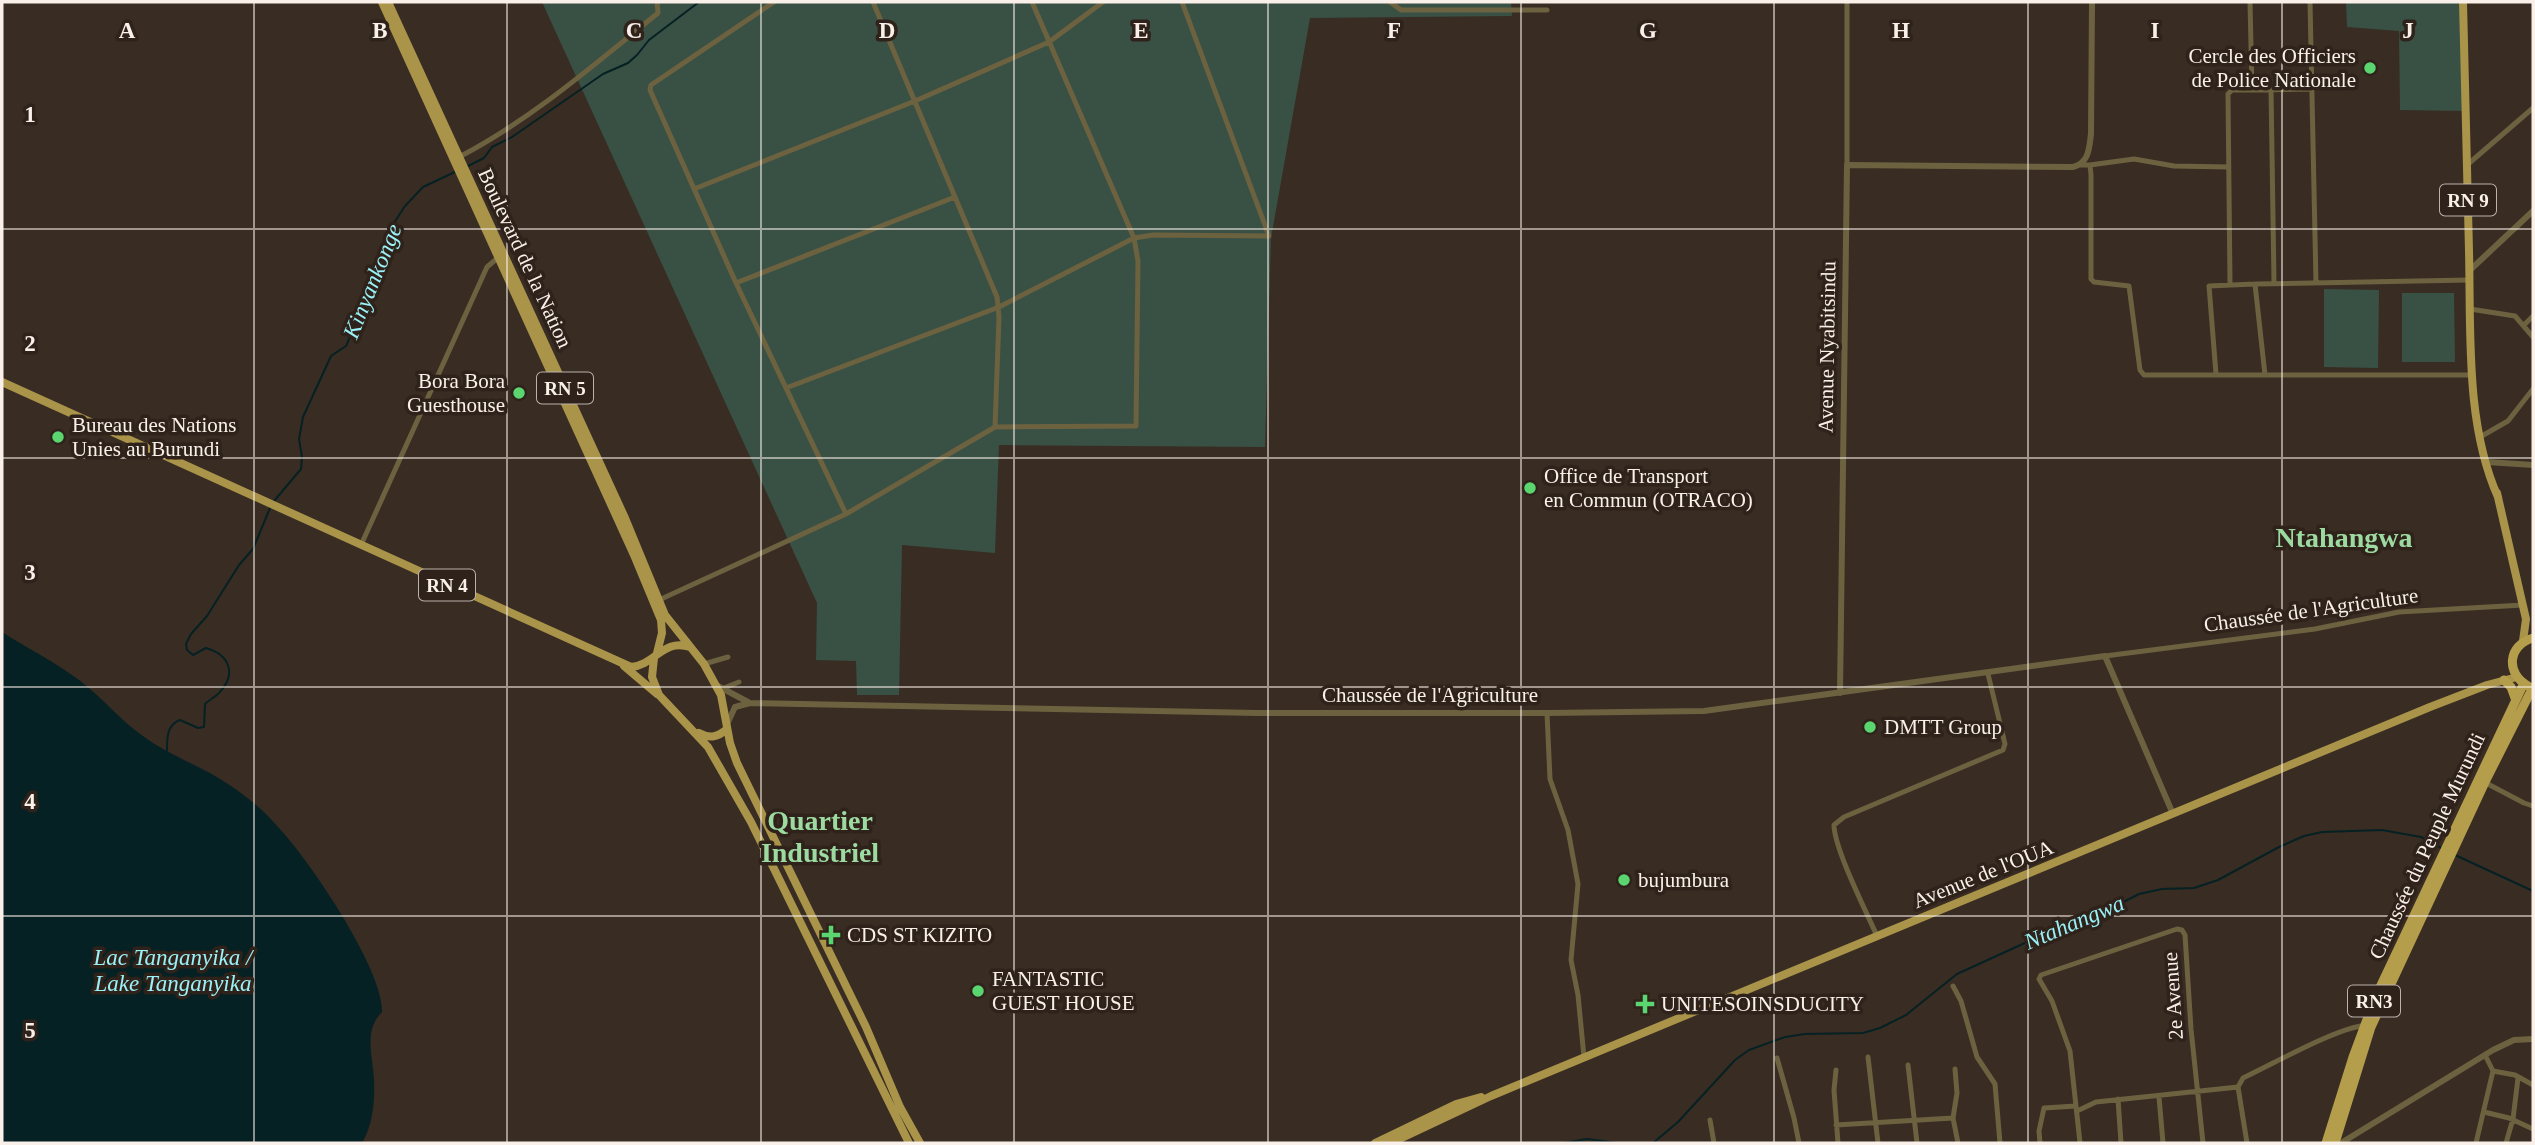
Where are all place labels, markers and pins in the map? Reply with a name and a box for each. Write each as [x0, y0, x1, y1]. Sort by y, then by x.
place label: Cercle des Officiers de Police Nationale [2188, 44, 2356, 92]
marker: Cercle des Officiers de Police Nationale [2362, 60, 2378, 76]
place label: Bora Bora Guesthouse [407, 369, 506, 417]
marker: Bora Bora Guesthouse [511, 385, 527, 401]
place label: Bureau des Nations Unies au Burundi [72, 413, 236, 461]
marker: Bureau des Nations Unies au Burundi [50, 429, 66, 445]
place label: Office de Transport en Commun (OTRACO) [1544, 464, 1753, 512]
marker: Office de Transport en Commun (OTRACO) [1522, 480, 1538, 496]
place label: DMTT Group [1884, 715, 2002, 739]
marker: DMTT Group [1862, 719, 1878, 735]
place label: bujumbura [1638, 868, 1730, 892]
marker: bujumbura [1616, 872, 1632, 888]
place label: CDS ST KIZITO [847, 923, 992, 947]
marker: CDS ST KIZITO [821, 925, 841, 945]
place label: FANTASTIC GUEST HOUSE [992, 967, 1135, 1015]
marker: FANTASTIC GUEST HOUSE [970, 983, 986, 999]
place label: UNITESOINSDUCITY [1661, 992, 1864, 1016]
marker: UNITESOINSDUCITY [1635, 994, 1655, 1014]

